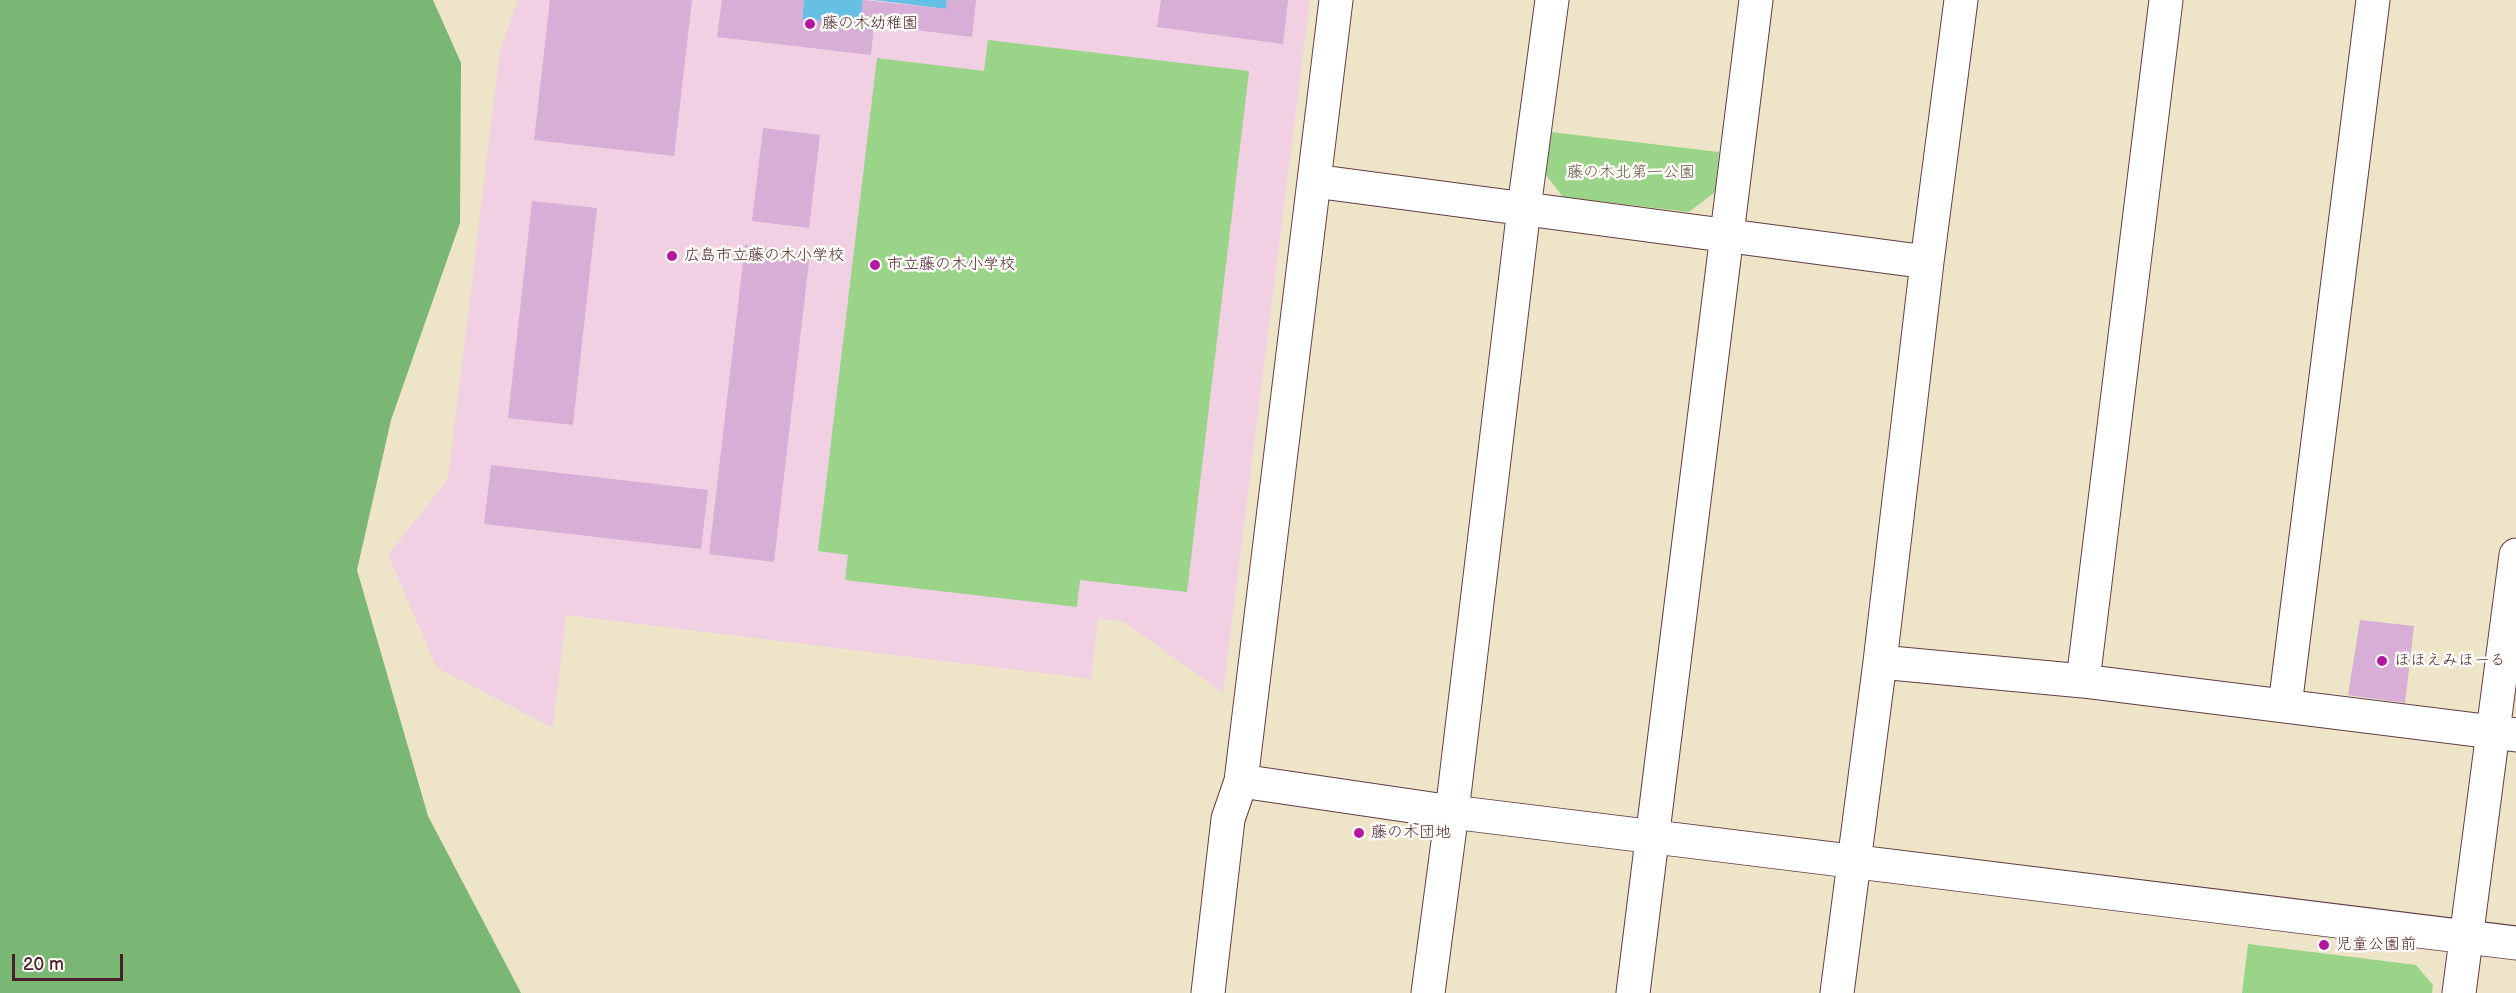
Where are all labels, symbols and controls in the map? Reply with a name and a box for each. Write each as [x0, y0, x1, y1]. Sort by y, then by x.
place label: 藤の木幼稚園 [822, 14, 918, 34]
marker: 藤の木幼稚園 [803, 17, 817, 31]
park label: 藤の木北第一公園 [1567, 163, 1695, 183]
place label: 広島市立藤の木小学校 [684, 246, 844, 266]
marker: 広島市立藤の木小学校 [665, 249, 679, 263]
place label: 市立藤の木小学校 [887, 255, 1015, 275]
marker: 市立藤の木小学校 [868, 258, 882, 272]
place label: ほほえみほーる [2394, 651, 2506, 671]
marker: ほほえみほーる [2375, 654, 2389, 668]
place label: 藤の木団地 [1371, 823, 1451, 843]
marker: 藤の木団地 [1352, 826, 1366, 840]
place label: 児童公園前 [2336, 935, 2416, 955]
marker: 児童公園前 [2317, 938, 2331, 952]
scale bar [15, 942, 126, 980]
text: 20 m [23, 954, 64, 975]

